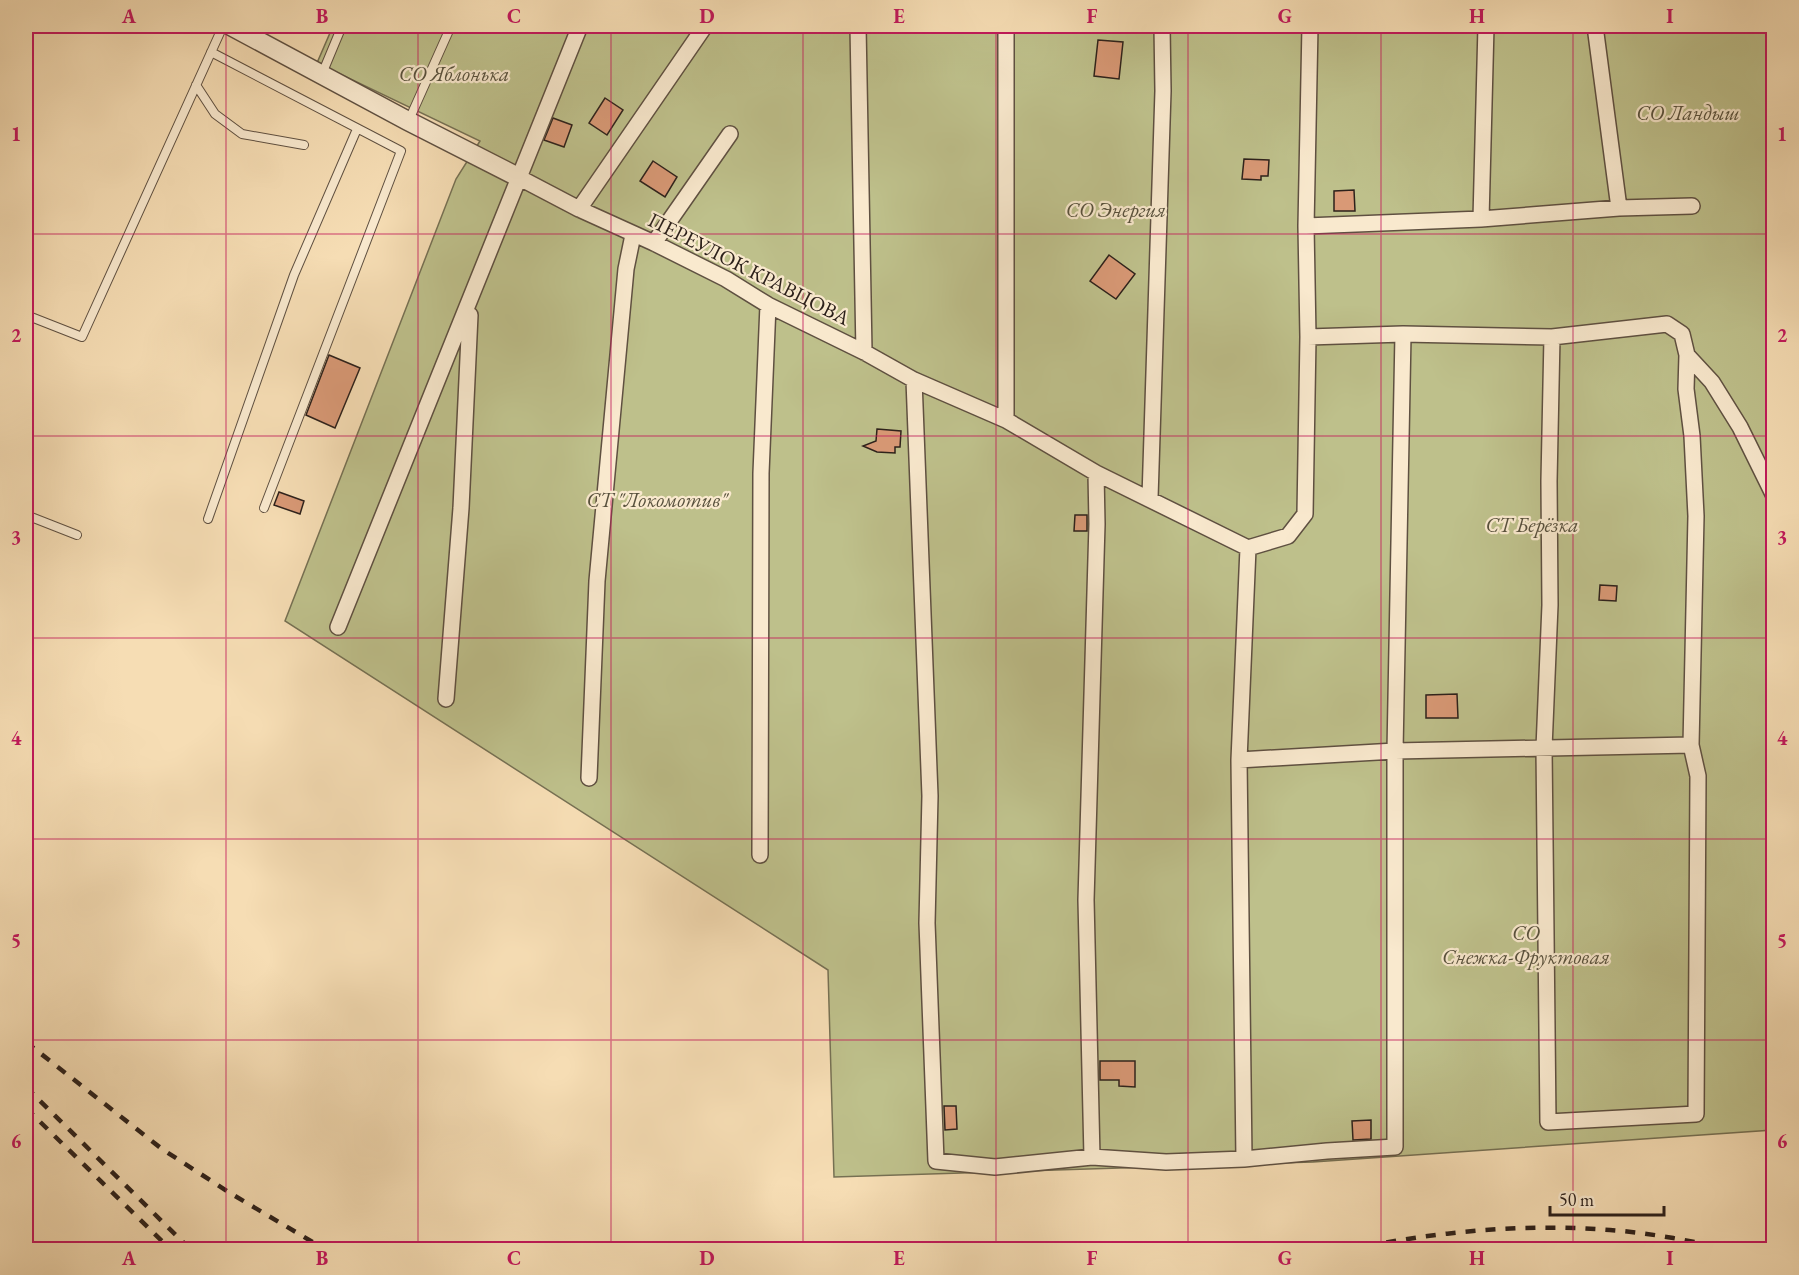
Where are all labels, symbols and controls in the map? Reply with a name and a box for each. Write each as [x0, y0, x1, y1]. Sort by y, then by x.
text: A [121, 3, 137, 29]
text: B [316, 3, 328, 29]
text: C [507, 3, 521, 29]
text: D [699, 3, 715, 29]
text: E [893, 3, 905, 29]
text: F [1087, 3, 1098, 29]
text: G [1278, 3, 1292, 29]
text: H [1469, 3, 1485, 29]
text: I [1666, 3, 1674, 29]
park label: СО Яблонька [399, 60, 509, 87]
park label: СО Ландыш [1636, 99, 1740, 126]
text: 1 [11, 121, 21, 147]
text: 1 [1777, 121, 1787, 147]
park label: СО Энергия [1066, 196, 1166, 223]
street label: ПЕРЕУЛОК КРАВЦОВА [644, 206, 855, 331]
text: 2 [11, 322, 22, 348]
text: 2 [1777, 322, 1788, 348]
park label: СТ "Локомотив" [587, 486, 729, 513]
park label: СТ Берёзка [1485, 511, 1579, 538]
text: 3 [11, 524, 21, 550]
text: 3 [1777, 524, 1787, 550]
text: 4 [11, 725, 22, 751]
text: 4 [1777, 725, 1788, 751]
park label: СО Снежка-Фруктовая [1442, 919, 1610, 970]
text: 5 [11, 927, 21, 953]
text: 5 [1777, 927, 1787, 953]
text: 6 [11, 1128, 22, 1154]
text: 6 [1777, 1128, 1788, 1154]
scale bar [1550, 1179, 1664, 1217]
text: 50 m [1559, 1188, 1594, 1211]
text: A [121, 1245, 137, 1271]
text: B [316, 1245, 328, 1271]
text: C [507, 1245, 521, 1271]
text: D [699, 1245, 715, 1271]
text: E [893, 1245, 905, 1271]
text: F [1087, 1245, 1098, 1271]
text: G [1278, 1245, 1292, 1271]
text: H [1469, 1245, 1485, 1271]
text: I [1666, 1245, 1674, 1271]

